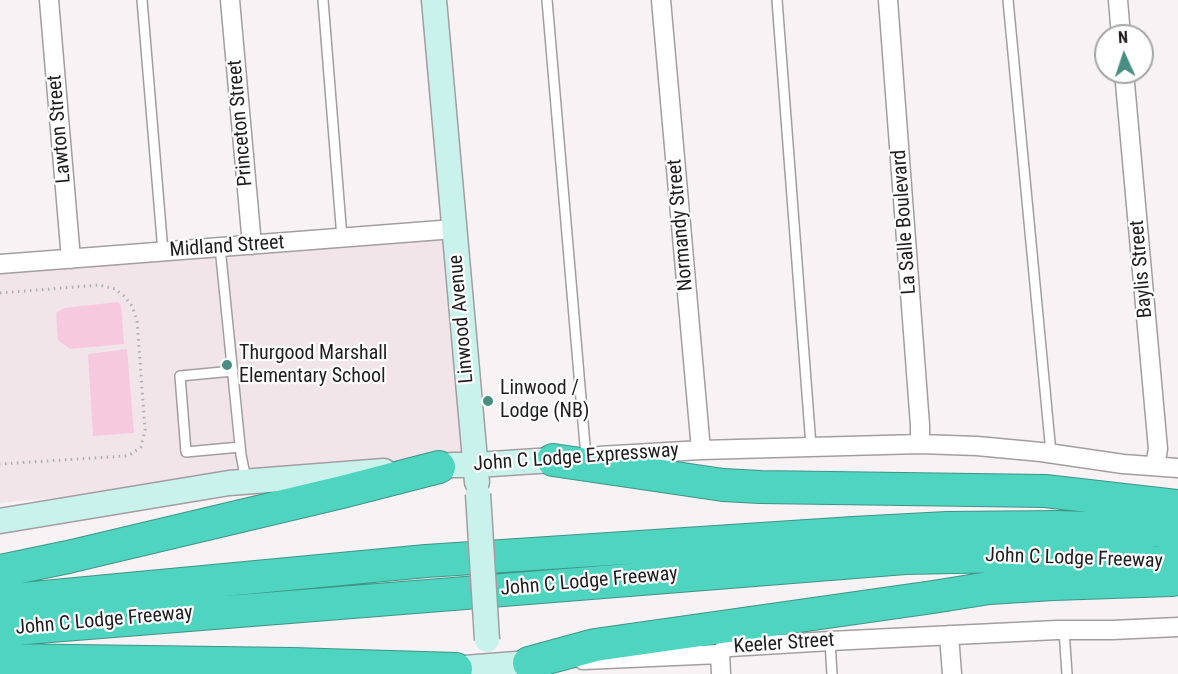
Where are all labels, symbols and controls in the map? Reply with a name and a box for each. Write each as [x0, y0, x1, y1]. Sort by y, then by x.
north arrow [1094, 24, 1154, 84]
text: N [1118, 28, 1129, 47]
street label: Princeton Street [224, 59, 258, 187]
street label: Lawton Street [43, 74, 77, 184]
street label: La Salle Boulevard [888, 149, 922, 295]
street label: Normandy Street [663, 158, 699, 292]
street label: Baylis Street [1126, 219, 1158, 319]
street label: Midland Street [169, 231, 285, 263]
street label: Linwood Avenue [444, 254, 480, 384]
place label: Thurgood Marshall Elementary School [239, 342, 387, 389]
marker: Thurgood Marshall Elementary School [220, 358, 234, 372]
place label: Linwood / Lodge (NB) [500, 377, 589, 424]
marker: Linwood / Lodge (NB) [481, 394, 495, 408]
street label: John C Lodge Expressway [473, 439, 679, 477]
street label: John C Lodge Freeway [985, 544, 1163, 574]
street label: John C Lodge Freeway [499, 562, 679, 602]
street label: John C Lodge Freeway [14, 601, 194, 641]
street label: Keeler Street [733, 629, 835, 659]

